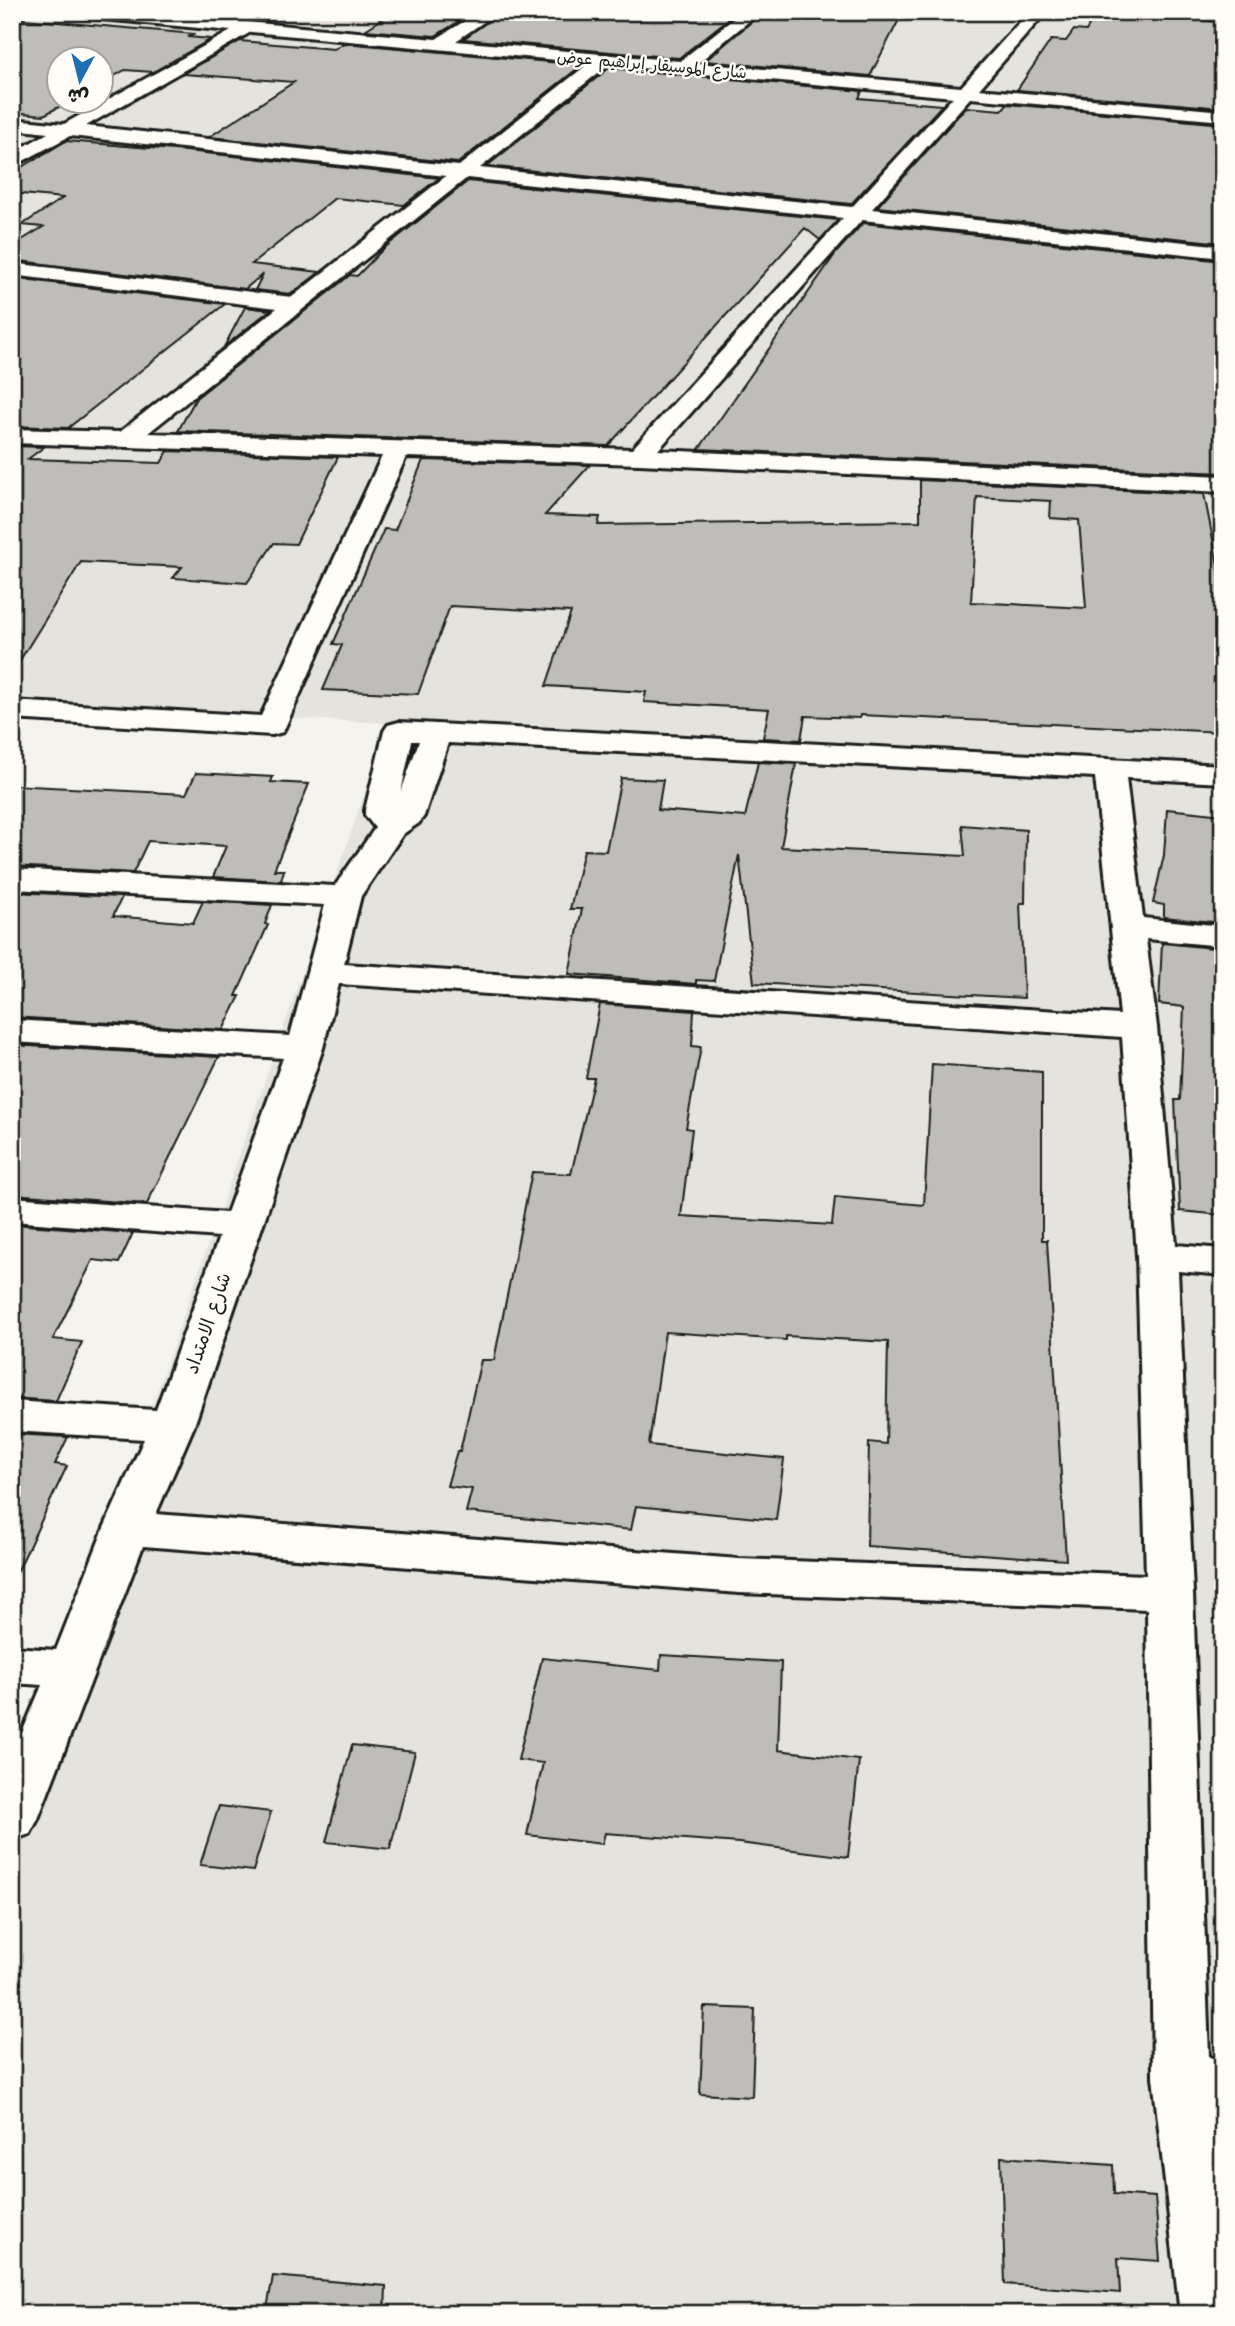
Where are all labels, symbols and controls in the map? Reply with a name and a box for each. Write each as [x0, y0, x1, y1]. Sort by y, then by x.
street label: شارع الموسيقار إبراهيم عوض [556, 45, 748, 86]
north arrow [46, 46, 116, 116]
text: ش [66, 79, 90, 111]
street label: شارع الامتداد [178, 1269, 240, 1378]

